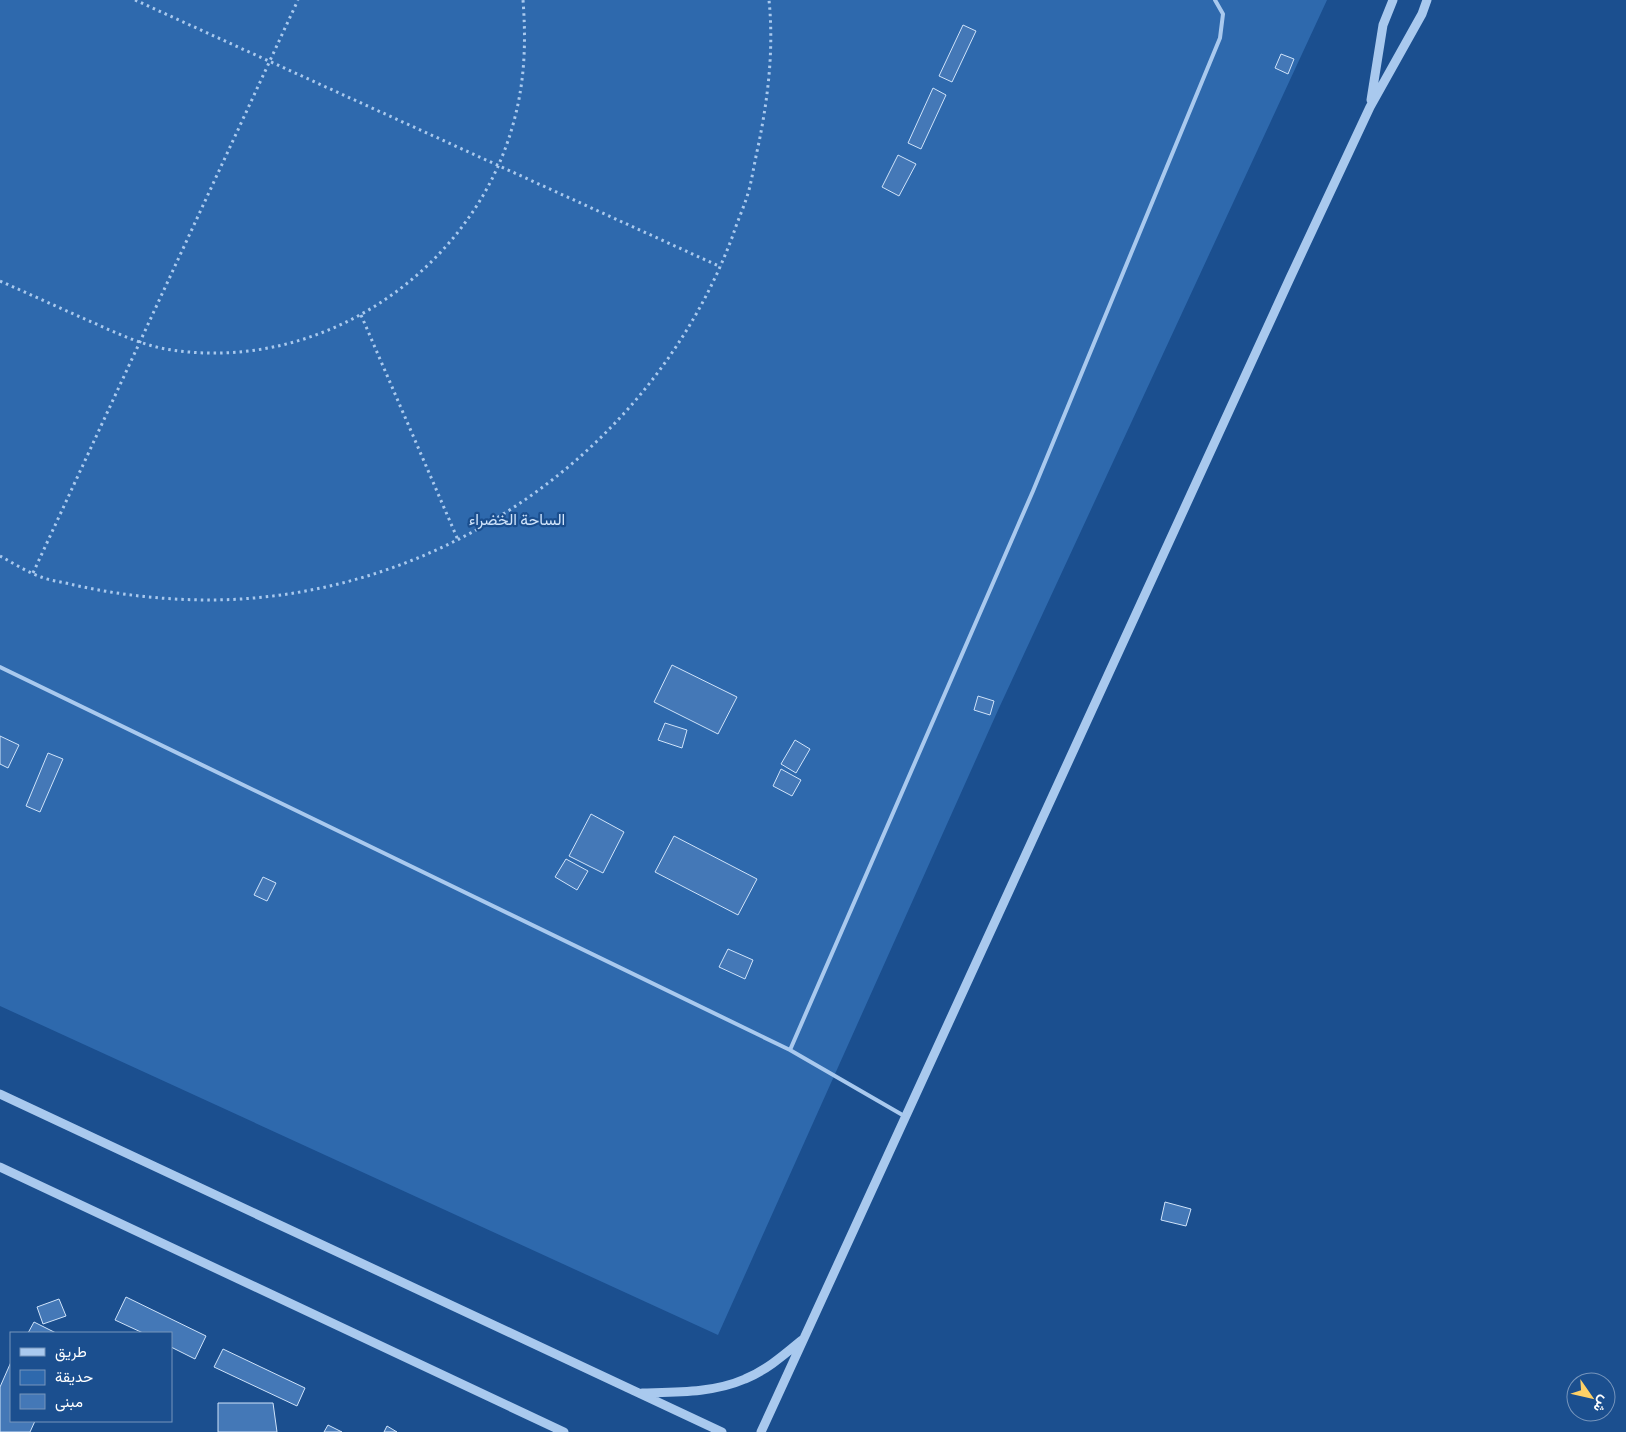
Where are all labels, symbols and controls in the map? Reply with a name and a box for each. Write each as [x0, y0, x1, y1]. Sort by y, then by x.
park label: الساحة الخضراء [469, 509, 565, 530]
legend [10, 1332, 172, 1422]
text: طريق [55, 1342, 87, 1362]
text: حديقة [55, 1367, 93, 1386]
north arrow [1566, 1372, 1616, 1422]
text: مبنى [55, 1392, 83, 1412]
text: ش [1590, 1392, 1614, 1416]

